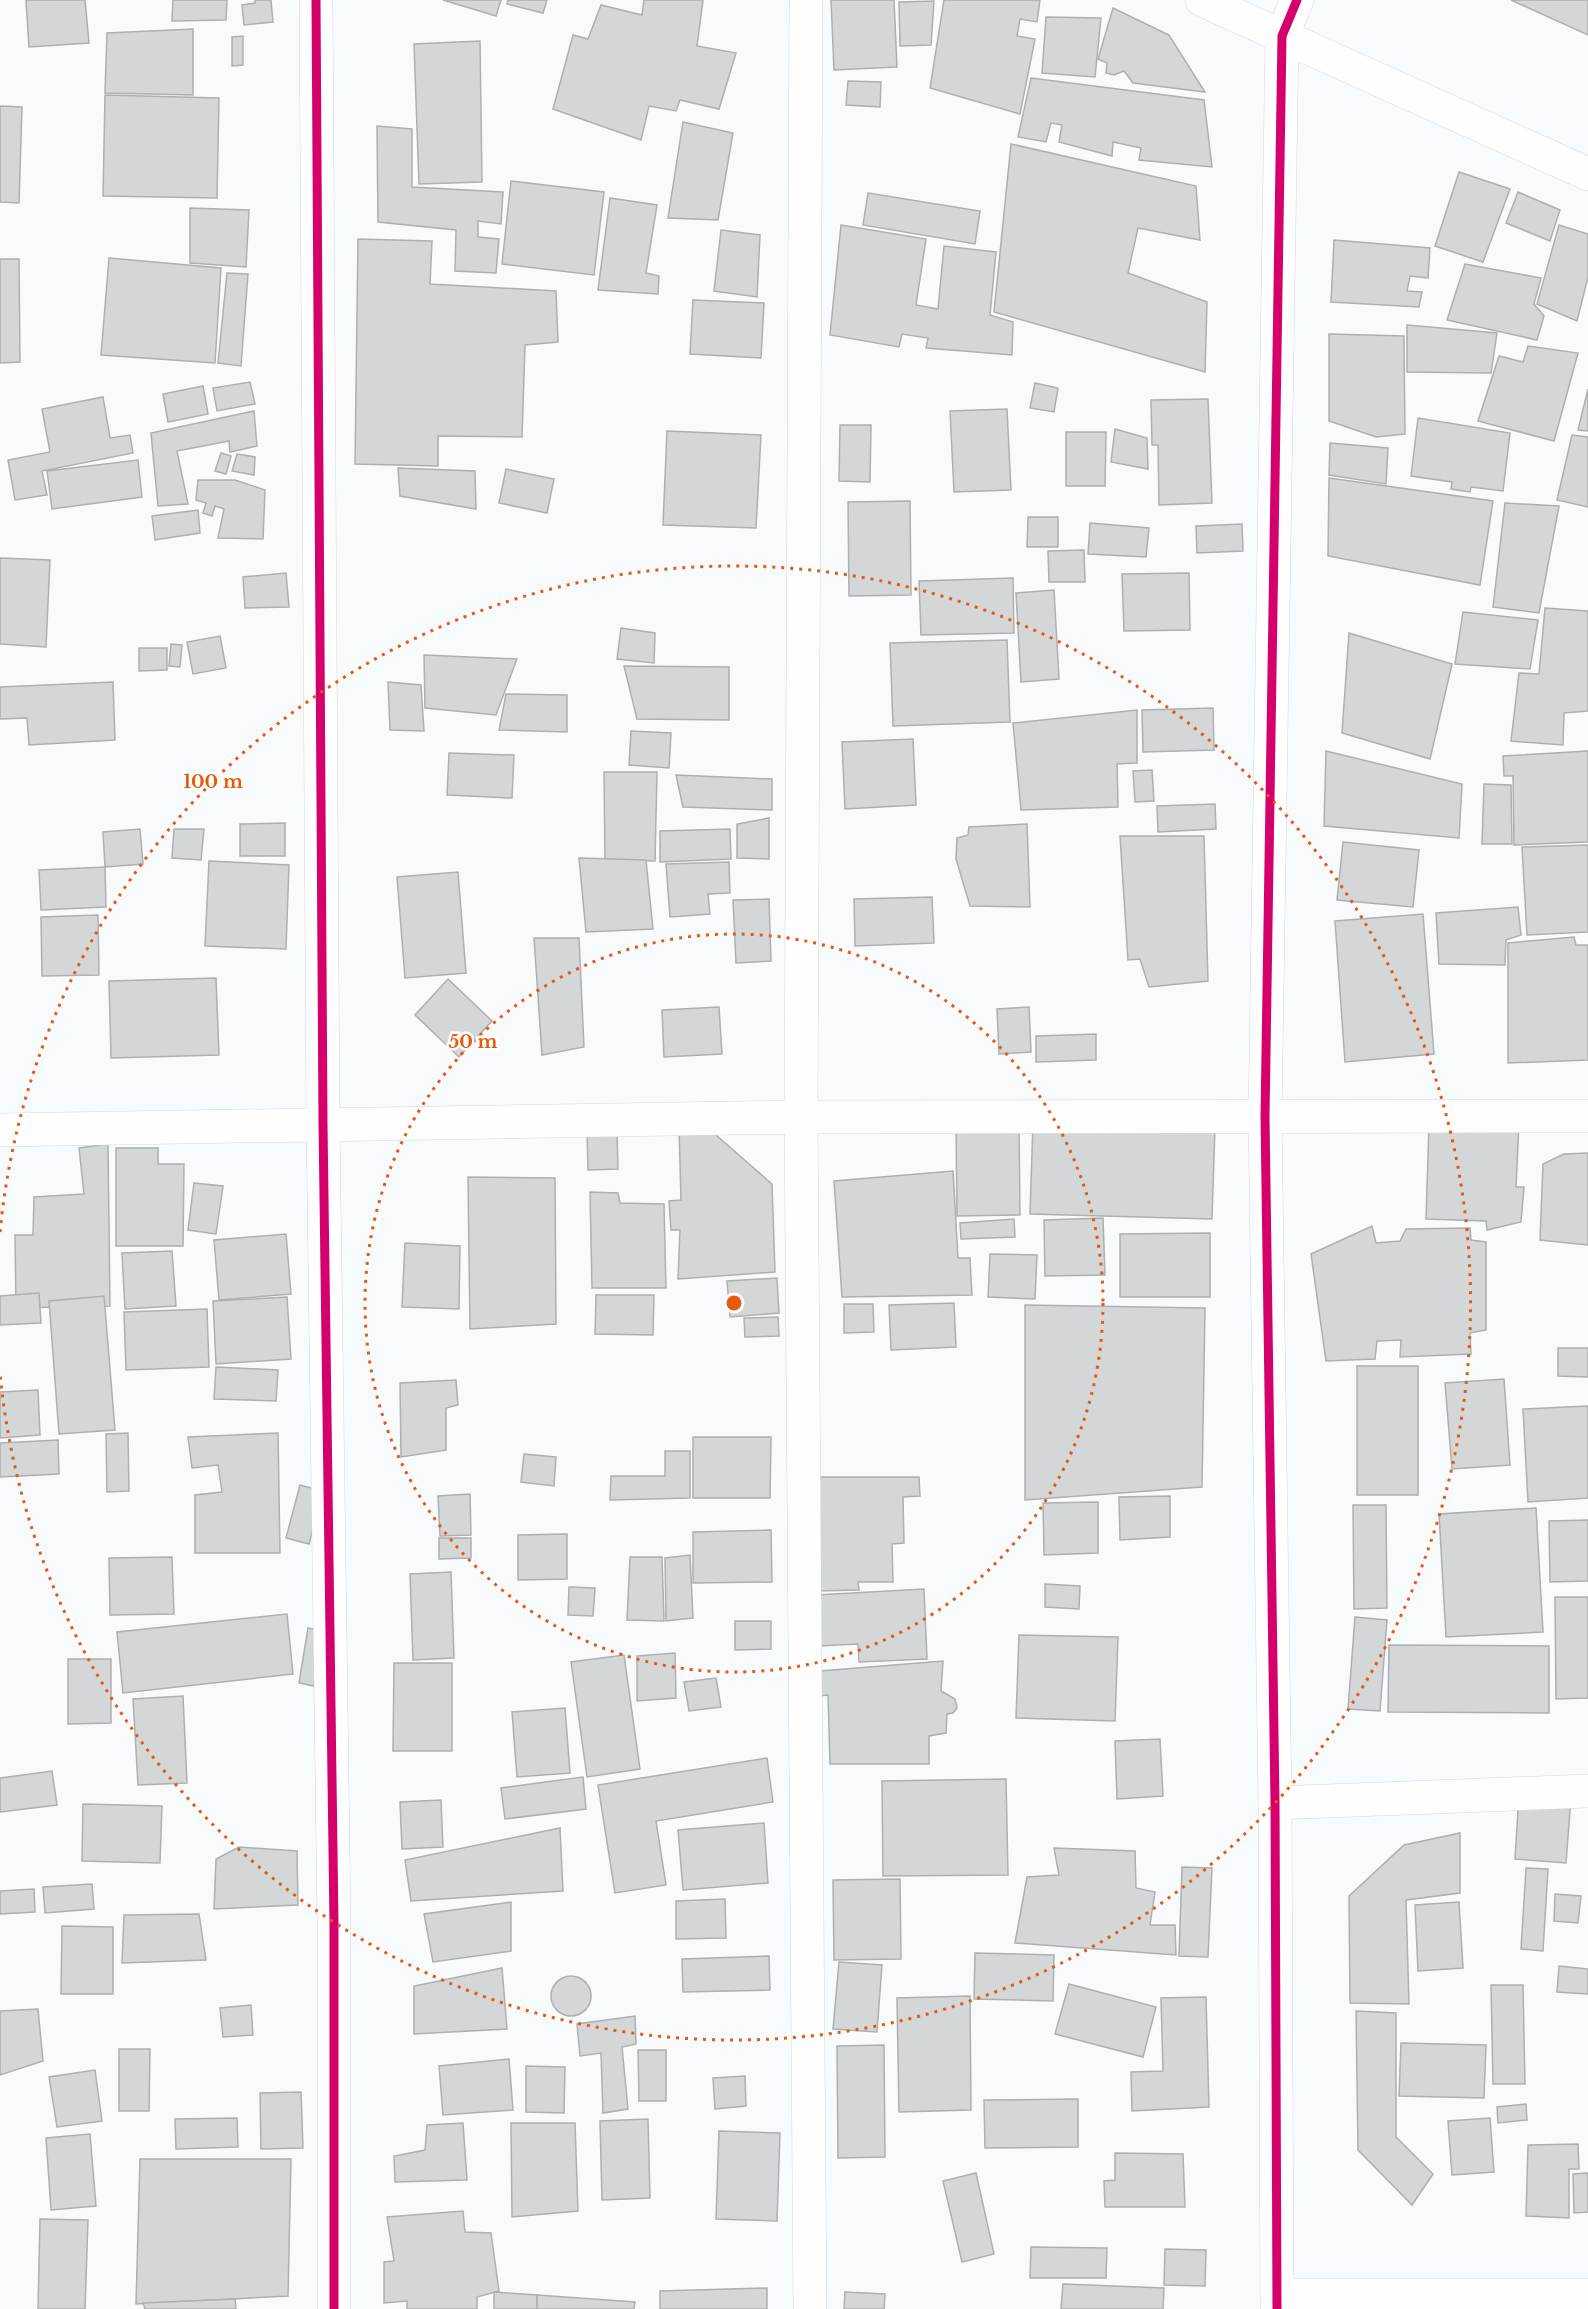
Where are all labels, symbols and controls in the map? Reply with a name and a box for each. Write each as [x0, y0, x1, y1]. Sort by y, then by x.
text: 100 m [183, 771, 243, 793]
text: 50 m [449, 1031, 498, 1053]
centre of rings [724, 1293, 744, 1313]

